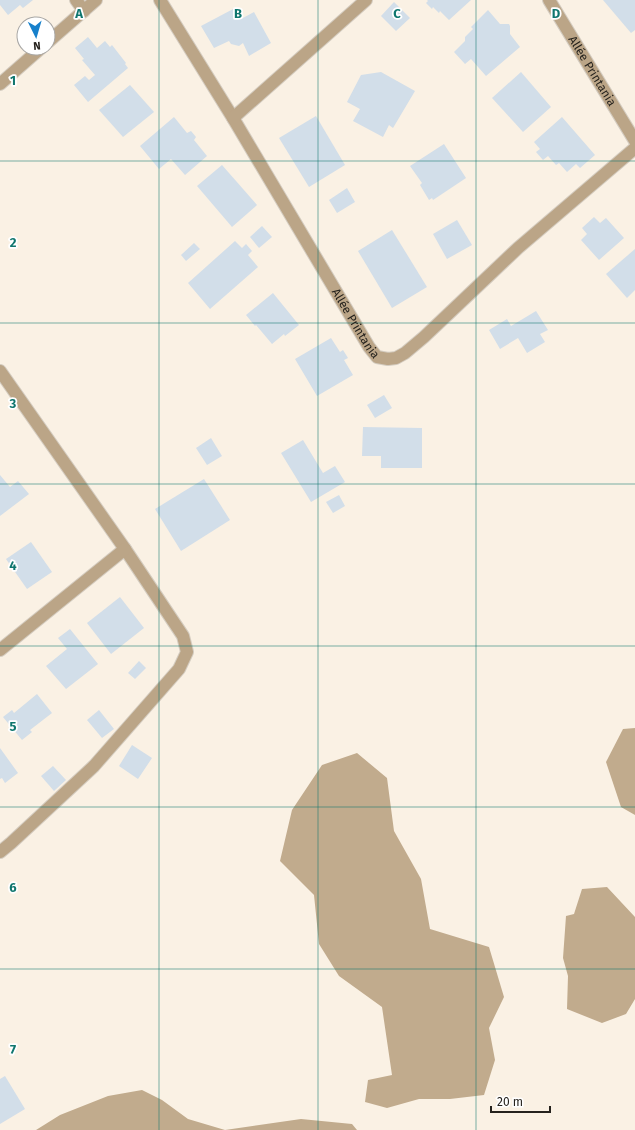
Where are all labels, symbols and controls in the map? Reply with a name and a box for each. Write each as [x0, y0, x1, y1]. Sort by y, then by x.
text: A [74, 6, 83, 21]
text: B [234, 6, 242, 21]
text: C [393, 6, 401, 21]
text: D [552, 6, 561, 21]
north arrow [16, 16, 56, 56]
street label: Allée Printania [565, 33, 619, 109]
text: N [33, 39, 41, 52]
text: 1 [10, 73, 16, 88]
text: 2 [10, 235, 17, 250]
street label: Allée Printania [329, 286, 382, 361]
text: 3 [9, 396, 17, 411]
text: 4 [9, 558, 17, 573]
text: 5 [10, 719, 17, 734]
text: 6 [9, 880, 17, 895]
text: 7 [10, 1042, 16, 1057]
scale bar [491, 1088, 550, 1114]
text: 20 m [497, 1095, 523, 1109]

